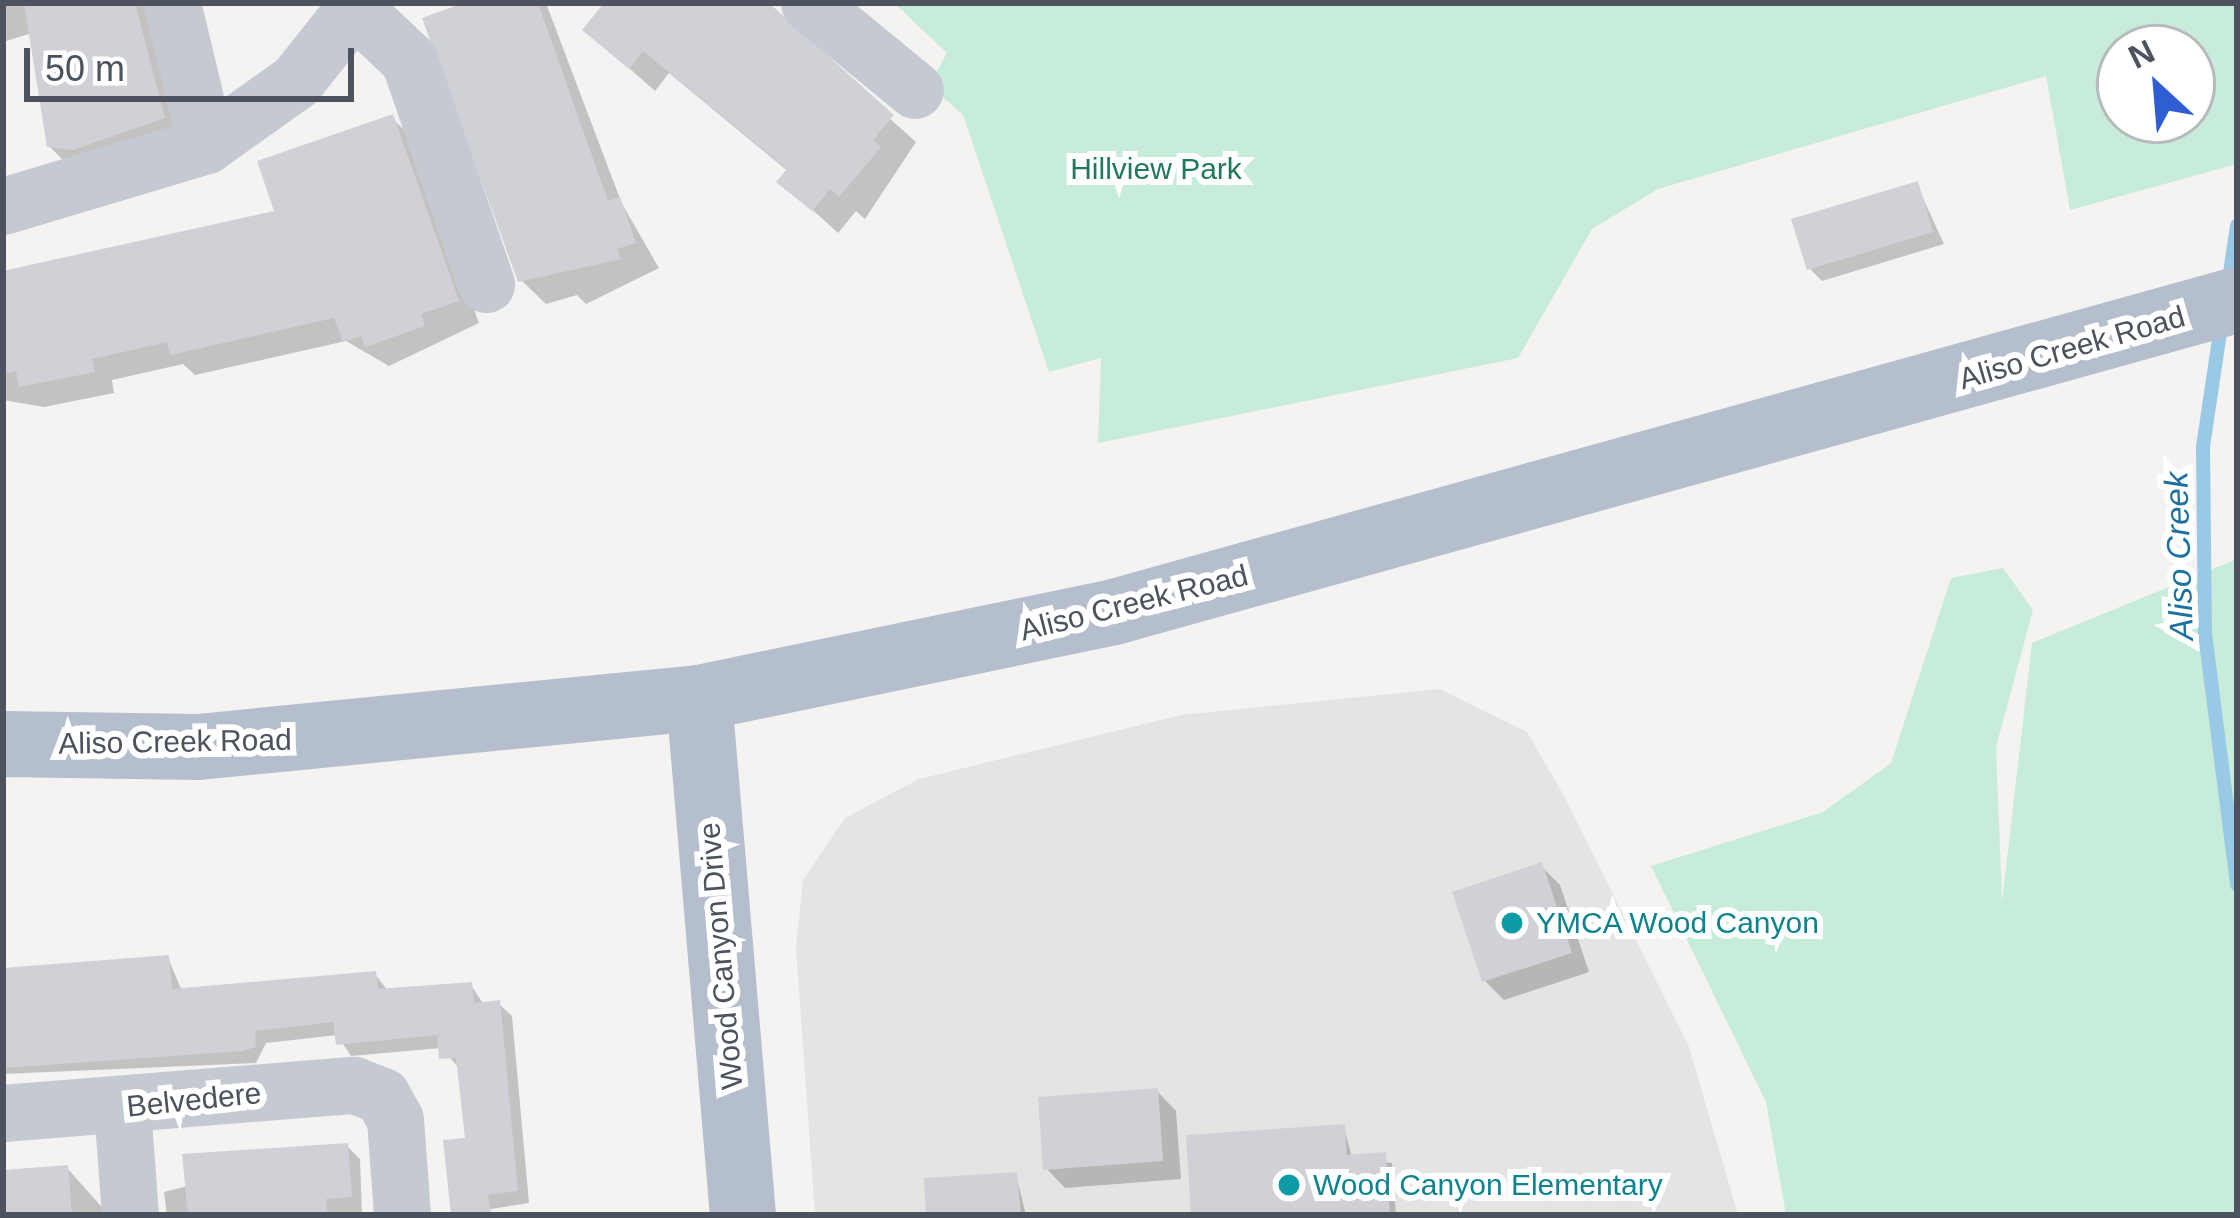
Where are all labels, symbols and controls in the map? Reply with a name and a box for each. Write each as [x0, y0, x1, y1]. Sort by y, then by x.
scale bar [30, 24, 360, 98]
north arrow [2096, 24, 2216, 144]
text: N [2122, 32, 2160, 76]
text: 50 m [45, 48, 125, 89]
park label: Hillview Park [1070, 151, 1242, 187]
street label: Aliso Creek Road [1955, 299, 2189, 397]
water label: Aliso Creek [2156, 471, 2202, 641]
street label: Aliso Creek Road [1016, 557, 1252, 649]
street label: Aliso Creek Road [58, 722, 292, 762]
street label: Wood Canyon Drive [691, 821, 751, 1091]
place label: YMCA Wood Canyon [1536, 905, 1821, 941]
marker: YMCA Wood Canyon [1499, 910, 1525, 936]
street label: Belvedere [125, 1075, 263, 1125]
place label: Wood Canyon Elementary [1313, 1167, 1663, 1203]
marker: Wood Canyon Elementary [1276, 1172, 1302, 1198]

